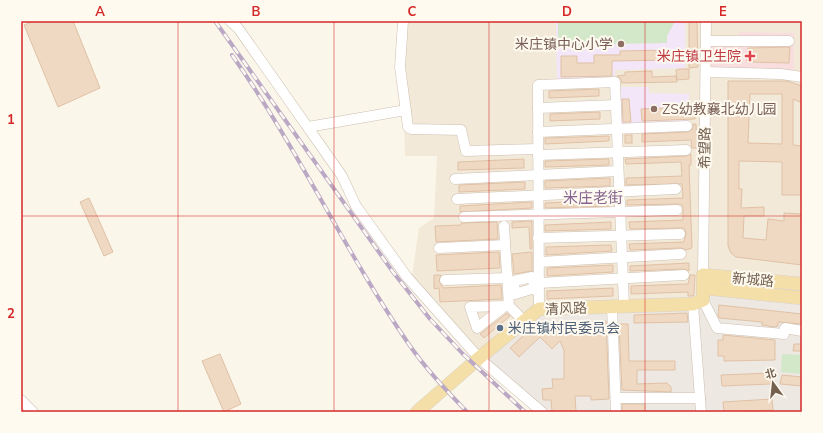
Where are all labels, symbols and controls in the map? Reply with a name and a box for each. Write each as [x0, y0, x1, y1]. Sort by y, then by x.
text: A [95, 3, 105, 21]
text: B [252, 3, 261, 21]
text: C [408, 3, 417, 21]
text: D [562, 3, 572, 21]
text: E [719, 3, 727, 21]
place label: 米庄镇中心小学 [515, 35, 613, 54]
marker: 米庄镇中心小学 [616, 39, 626, 49]
place label: 米庄镇卫生院 [657, 47, 741, 66]
marker: 米庄镇卫生院 [744, 50, 756, 62]
place label: ZS幼教襄北幼儿园 [662, 100, 777, 119]
marker: ZS幼教襄北幼儿园 [649, 104, 659, 114]
text: 1 [7, 111, 15, 129]
street label: 希望路 [695, 127, 715, 169]
district label: 米庄老街 [563, 188, 623, 208]
street label: 新城路 [731, 269, 775, 291]
street label: 清风路 [545, 298, 587, 320]
text: 2 [7, 305, 15, 323]
place label: 米庄镇村民委员会 [508, 319, 620, 338]
marker: 米庄镇村民委员会 [495, 323, 505, 333]
north arrow [753, 363, 793, 403]
text: 北 [763, 365, 778, 382]

